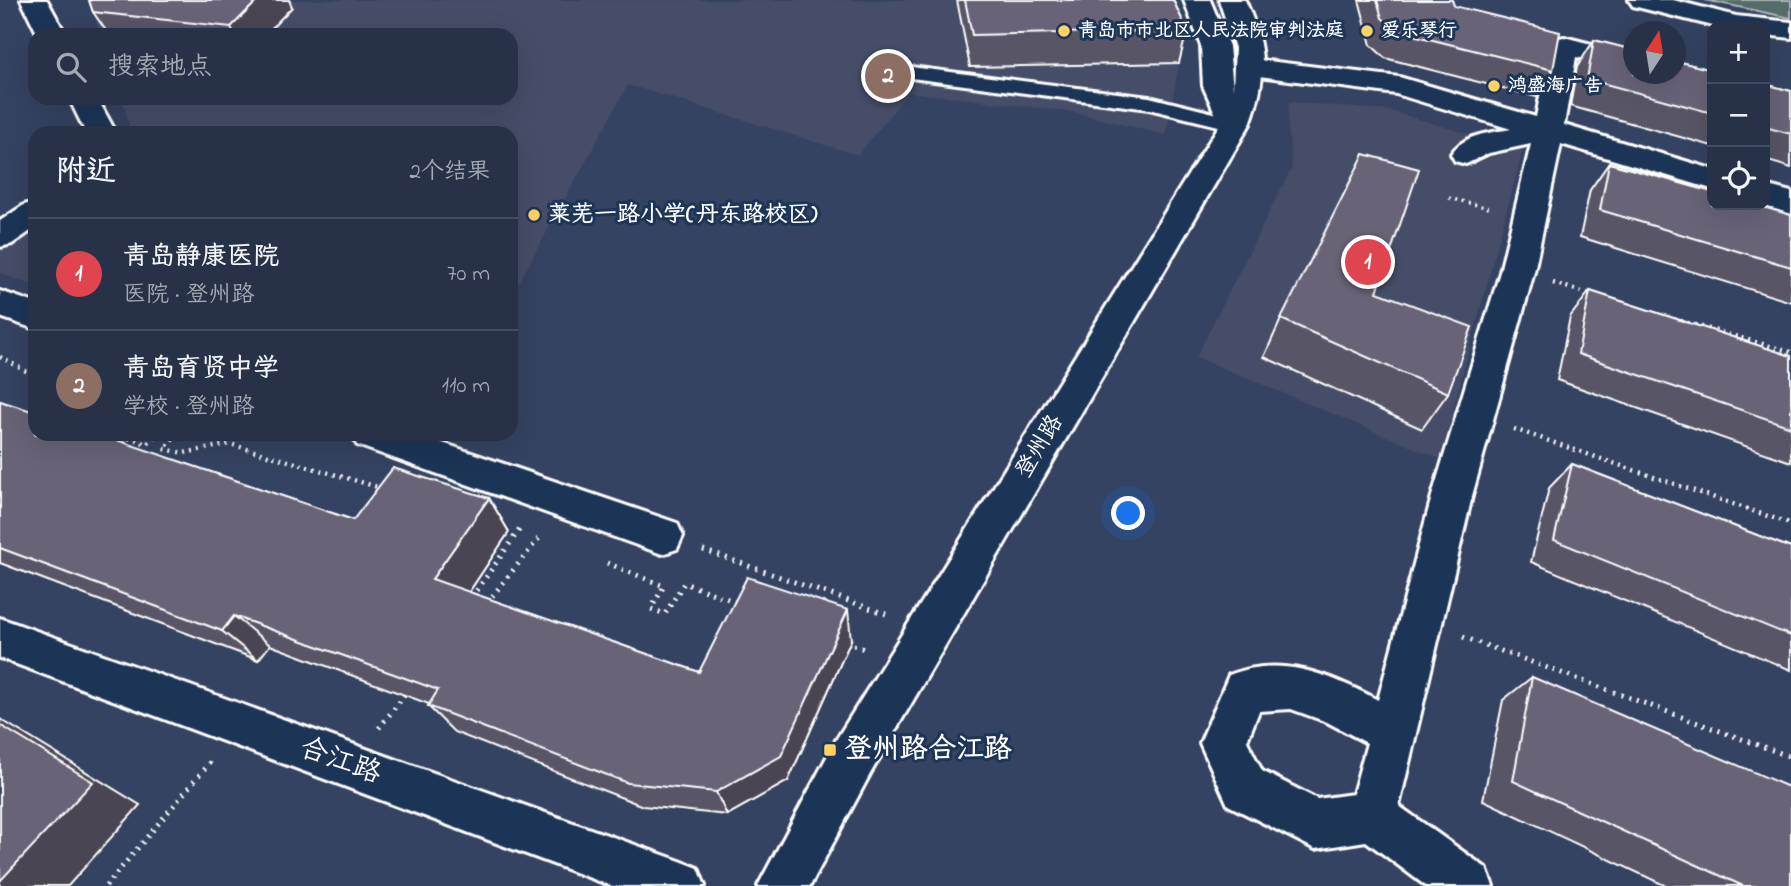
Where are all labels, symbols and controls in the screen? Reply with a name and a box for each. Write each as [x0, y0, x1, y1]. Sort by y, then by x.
place label: 青岛市市北区人民法院审判法庭 [1078, 18, 1344, 45]
place label: 爱乐琴行 [1381, 18, 1457, 45]
north arrow [1623, 21, 1686, 84]
map controls [1707, 21, 1770, 210]
button: + [1707, 21, 1770, 84]
marker: 青岛市市北区人民法院审判法庭 [1056, 23, 1072, 39]
marker: 爱乐琴行 [1359, 23, 1375, 39]
search box [28, 28, 518, 105]
icon: search [52, 48, 90, 86]
text: 搜索地点 [108, 49, 212, 87]
pin: 2 [865, 50, 911, 102]
place label: 鸿盛海广告 [1508, 73, 1603, 100]
marker: 鸿盛海广告 [1486, 78, 1502, 94]
button: − [1707, 84, 1770, 147]
button: locate [1707, 147, 1770, 210]
text: 附近 [56, 151, 116, 195]
text: 2个结果 [410, 156, 490, 189]
place label: 莱芜一路小学(丹东路校区) [548, 199, 818, 232]
marker: 莱芜一路小学(丹东路校区) [526, 207, 542, 223]
pin: 1 [1345, 236, 1391, 288]
text: 青岛静康医院 [123, 239, 279, 277]
text: 1 [75, 258, 83, 291]
text: 70 m [447, 258, 490, 291]
text: 医院 · 登州路 [123, 279, 254, 312]
text: 青岛育贤中学 [123, 351, 279, 389]
text: 2 [73, 370, 85, 403]
text: 110 m [442, 370, 490, 403]
text: 学校 · 登州路 [123, 391, 254, 424]
street label: 登州路 [1008, 409, 1072, 485]
your location [1111, 496, 1145, 530]
street label: 合江路 [294, 728, 386, 796]
place label: 登州路合江路 [844, 730, 1012, 771]
marker: 登州路合江路 [822, 742, 838, 758]

